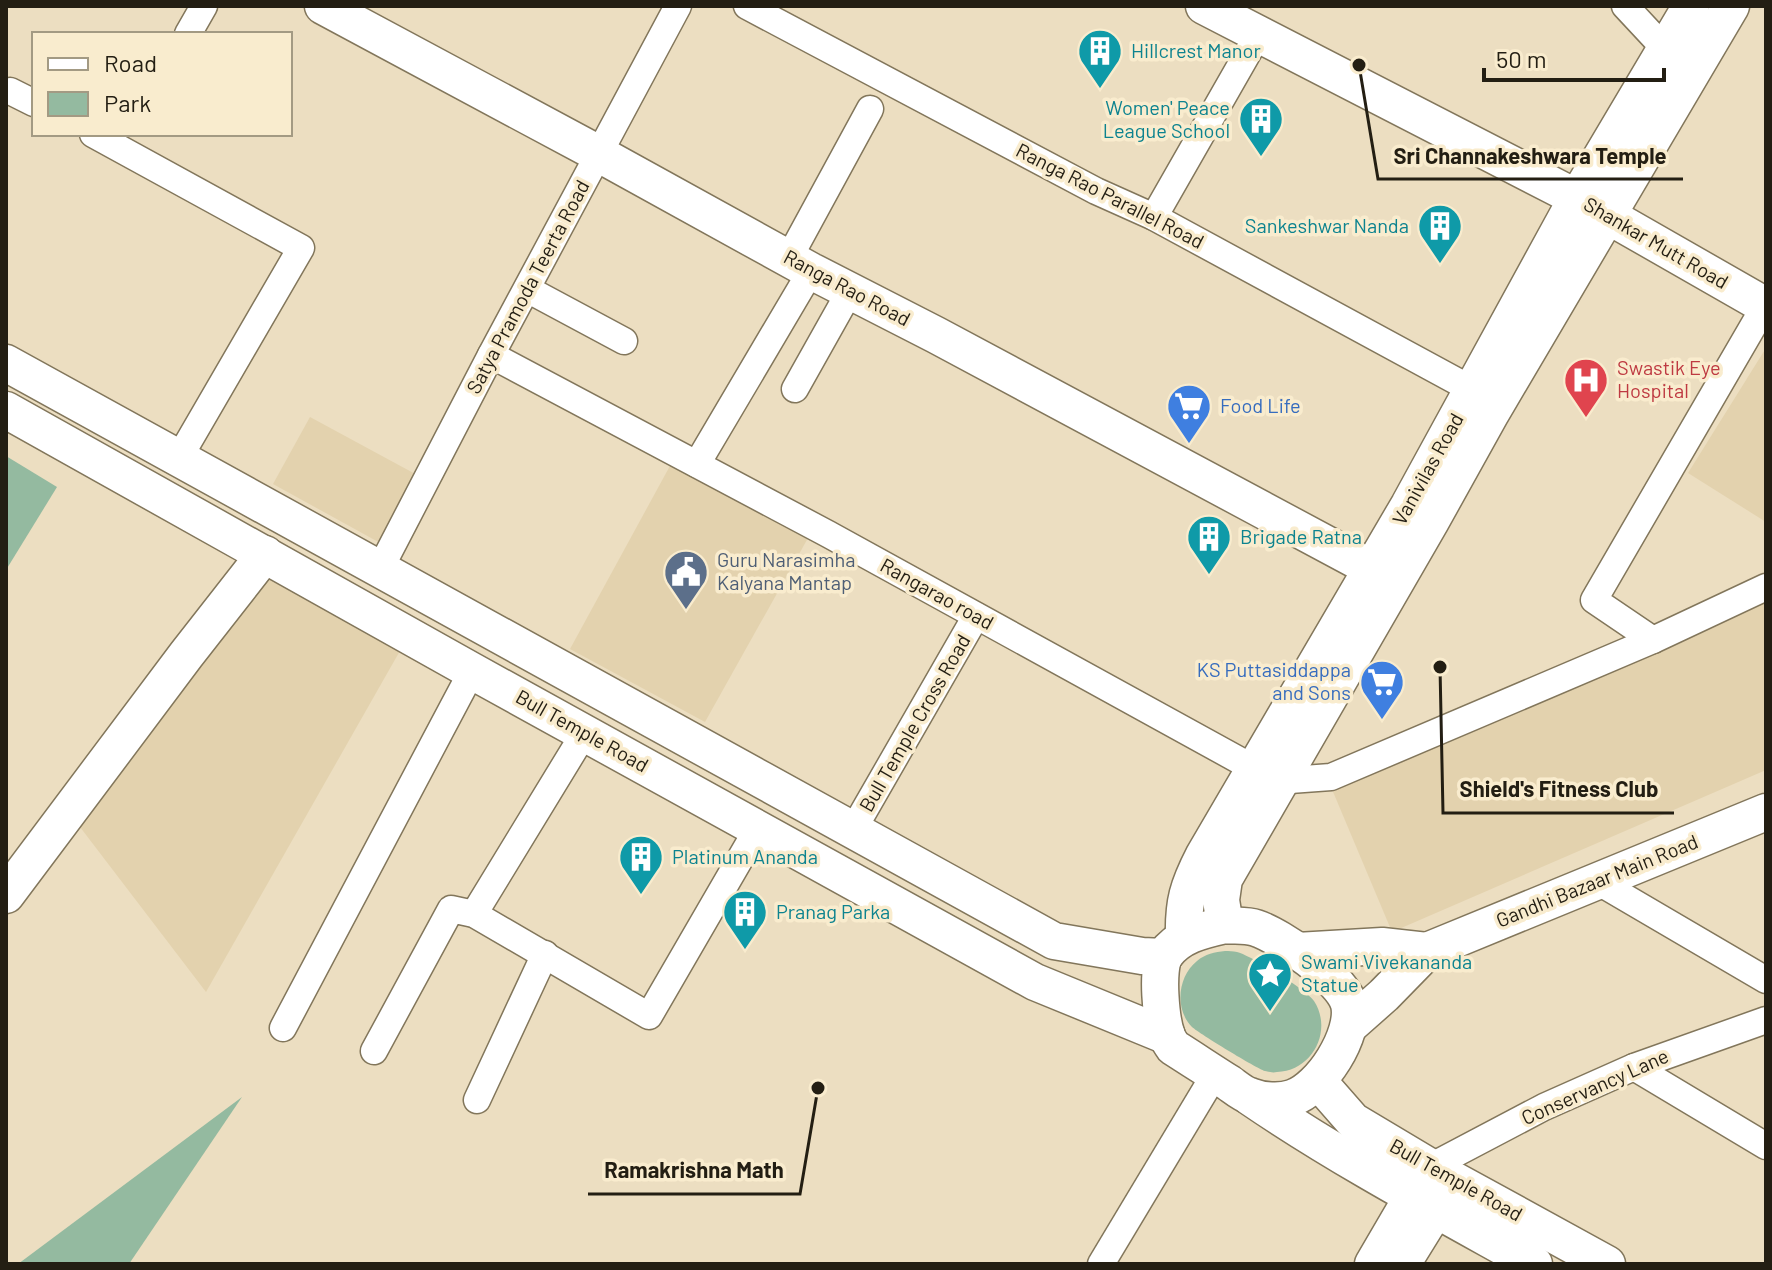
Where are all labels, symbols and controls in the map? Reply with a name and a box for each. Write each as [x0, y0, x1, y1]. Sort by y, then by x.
building icon: Hillcrest Manor [1076, 27, 1124, 90]
legend [32, 32, 292, 136]
scale bar [1484, 32, 1664, 82]
place label: Hillcrest Manor [1131, 38, 1261, 62]
text: 50 m [1496, 44, 1547, 73]
text: Road [104, 48, 157, 77]
text: Park [104, 88, 151, 117]
place label: Women' Peace League School [1103, 95, 1230, 142]
building icon: Women' Peace League School [1237, 95, 1285, 158]
callout: Sri Channakeshwara Temple [1378, 133, 1683, 179]
street label: Ranga Rao Parallel Road [1012, 137, 1208, 253]
text: Sri Channakeshwara Temple [1393, 142, 1667, 168]
street label: Satya Pramoda Teerta Road [461, 176, 594, 398]
street label: Shankar Mutt Road [1580, 191, 1733, 293]
building icon: Sankeshwar Nanda [1416, 202, 1464, 265]
place label: Sankeshwar Nanda [1245, 213, 1409, 237]
street label: Ranga Rao Road [780, 244, 915, 331]
place label: Swastik Eye Hospital [1617, 355, 1721, 402]
hospital icon: Swastik Eye Hospital [1562, 356, 1610, 419]
supermarket icon: Food Life [1165, 382, 1213, 445]
place label: Food Life [1220, 393, 1301, 417]
street label: Vanivilas Road [1387, 408, 1468, 529]
building icon: Brigade Ratna [1185, 513, 1233, 576]
place label: Brigade Ratna [1240, 524, 1362, 548]
place label: Guru Narasimha Kalyana Mantap [717, 547, 855, 594]
public building icon: Guru Narasimha Kalyana Mantap [662, 548, 710, 611]
street label: Rangarao road [877, 552, 998, 634]
street label: Bull Temple Cross Road [853, 629, 975, 816]
place label: KS Puttasiddappa and Sons [1197, 657, 1351, 704]
supermarket icon: KS Puttasiddappa and Sons [1358, 658, 1406, 721]
street label: Bull Temple Road [512, 684, 653, 776]
callout: Shield's Fitness Club [1443, 767, 1674, 813]
text: Shield's Fitness Club [1460, 775, 1658, 801]
street label: Gandhi Bazaar Main Road [1492, 829, 1701, 932]
building icon: Platinum Ananda [617, 833, 665, 896]
place label: Platinum Ananda [672, 844, 818, 868]
building icon: Pranag Parka [721, 888, 769, 951]
place label: Pranag Parka [776, 899, 890, 923]
place label: Swami Vivekananda Statue [1301, 949, 1472, 996]
place icon: Swami Vivekananda Statue [1246, 950, 1294, 1013]
street label: Conservancy Lane [1517, 1043, 1672, 1129]
street label: Bull Temple Road [1386, 1133, 1527, 1225]
callout: Ramakrishna Math [588, 1148, 800, 1194]
text: Ramakrishna Math [604, 1156, 784, 1182]

